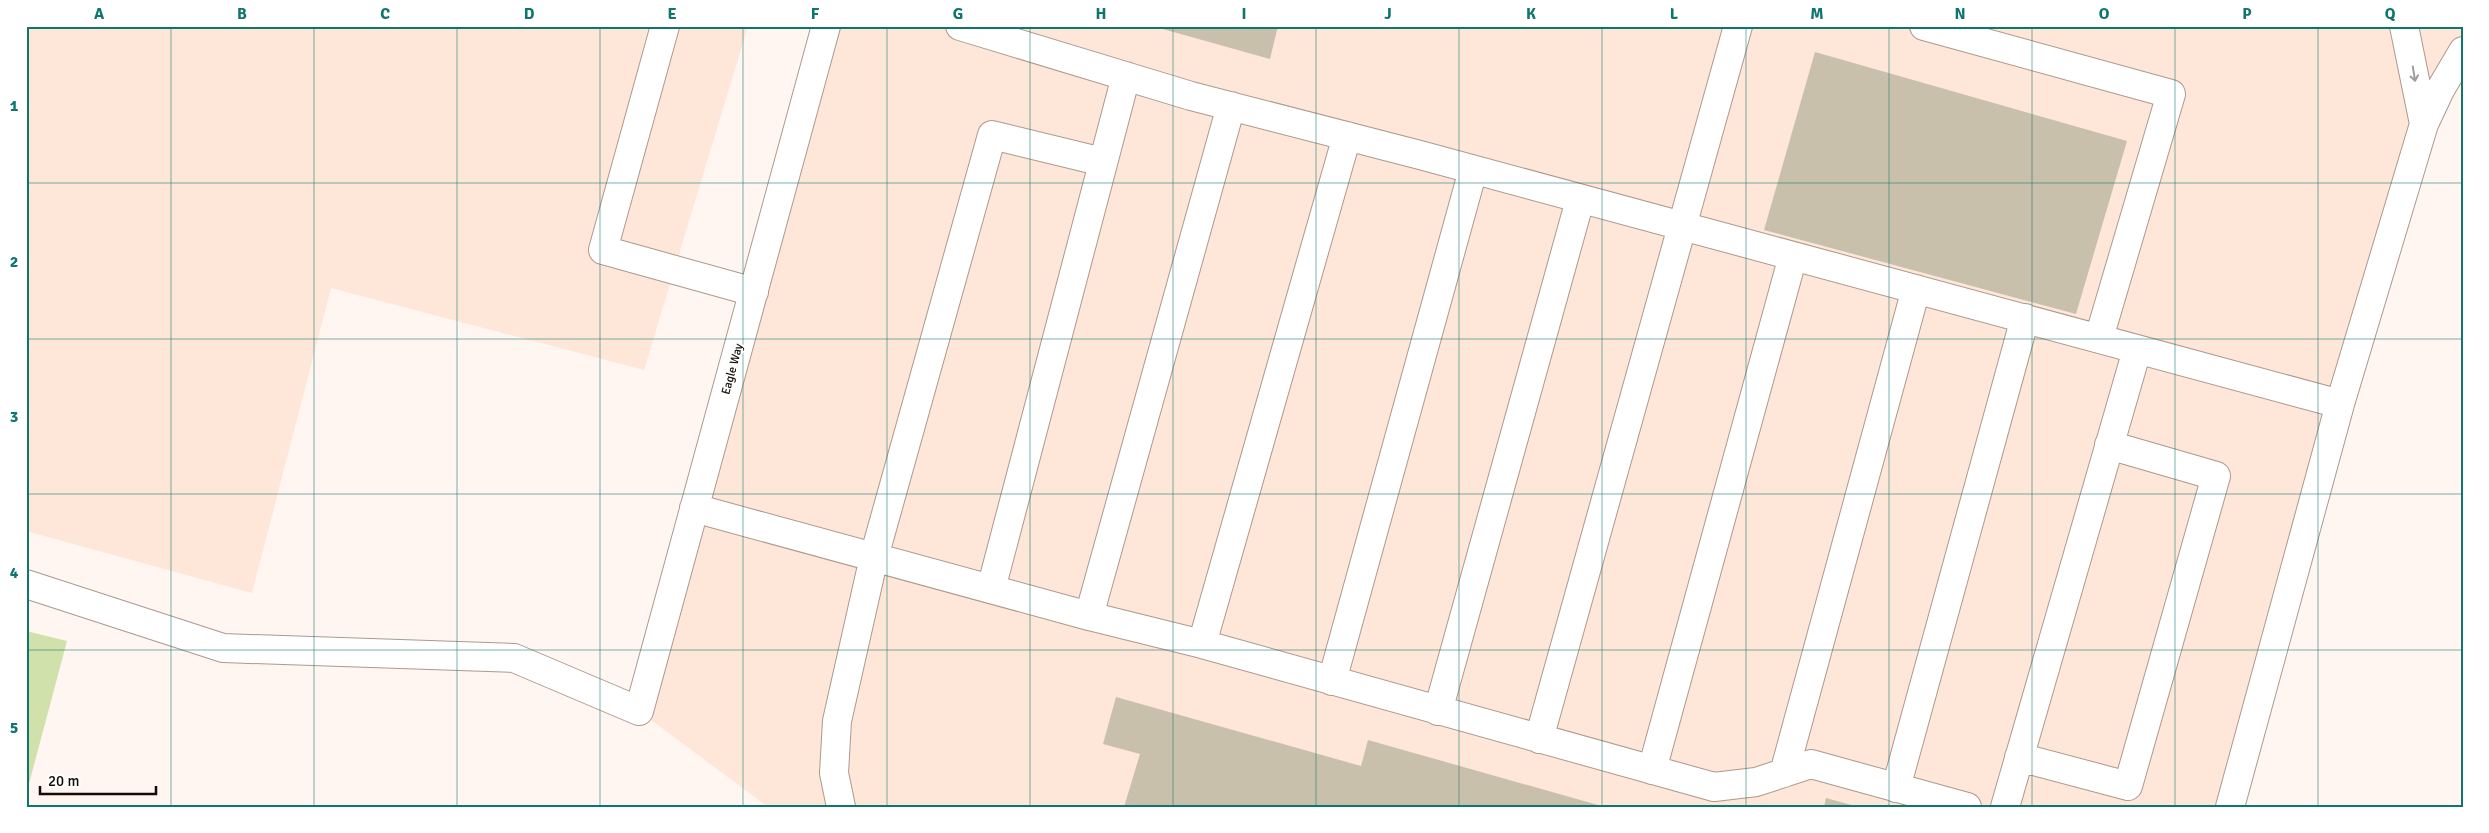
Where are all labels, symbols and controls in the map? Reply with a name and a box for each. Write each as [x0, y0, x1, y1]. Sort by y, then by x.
text: A [94, 4, 105, 24]
text: B [237, 4, 247, 24]
text: C [380, 4, 390, 24]
text: D [524, 4, 535, 24]
text: E [667, 4, 677, 24]
text: F [811, 4, 820, 24]
text: G [953, 4, 963, 24]
text: H [1096, 4, 1106, 24]
text: I [1241, 4, 1247, 24]
text: J [1384, 4, 1392, 24]
text: K [1526, 4, 1536, 24]
text: L [1670, 4, 1679, 24]
text: M [1810, 4, 1824, 24]
text: N [1954, 4, 1966, 24]
text: O [2099, 4, 2110, 24]
text: P [2242, 4, 2252, 24]
text: Q [2385, 4, 2396, 24]
one-way arrow [2409, 65, 2419, 81]
text: 1 [10, 96, 19, 116]
text: 2 [10, 252, 18, 272]
street label: Eagle Way [718, 341, 747, 396]
text: 3 [10, 407, 18, 427]
text: 4 [10, 563, 19, 583]
text: 5 [10, 718, 18, 738]
scale bar [40, 763, 156, 795]
text: 20 m [48, 772, 79, 790]

